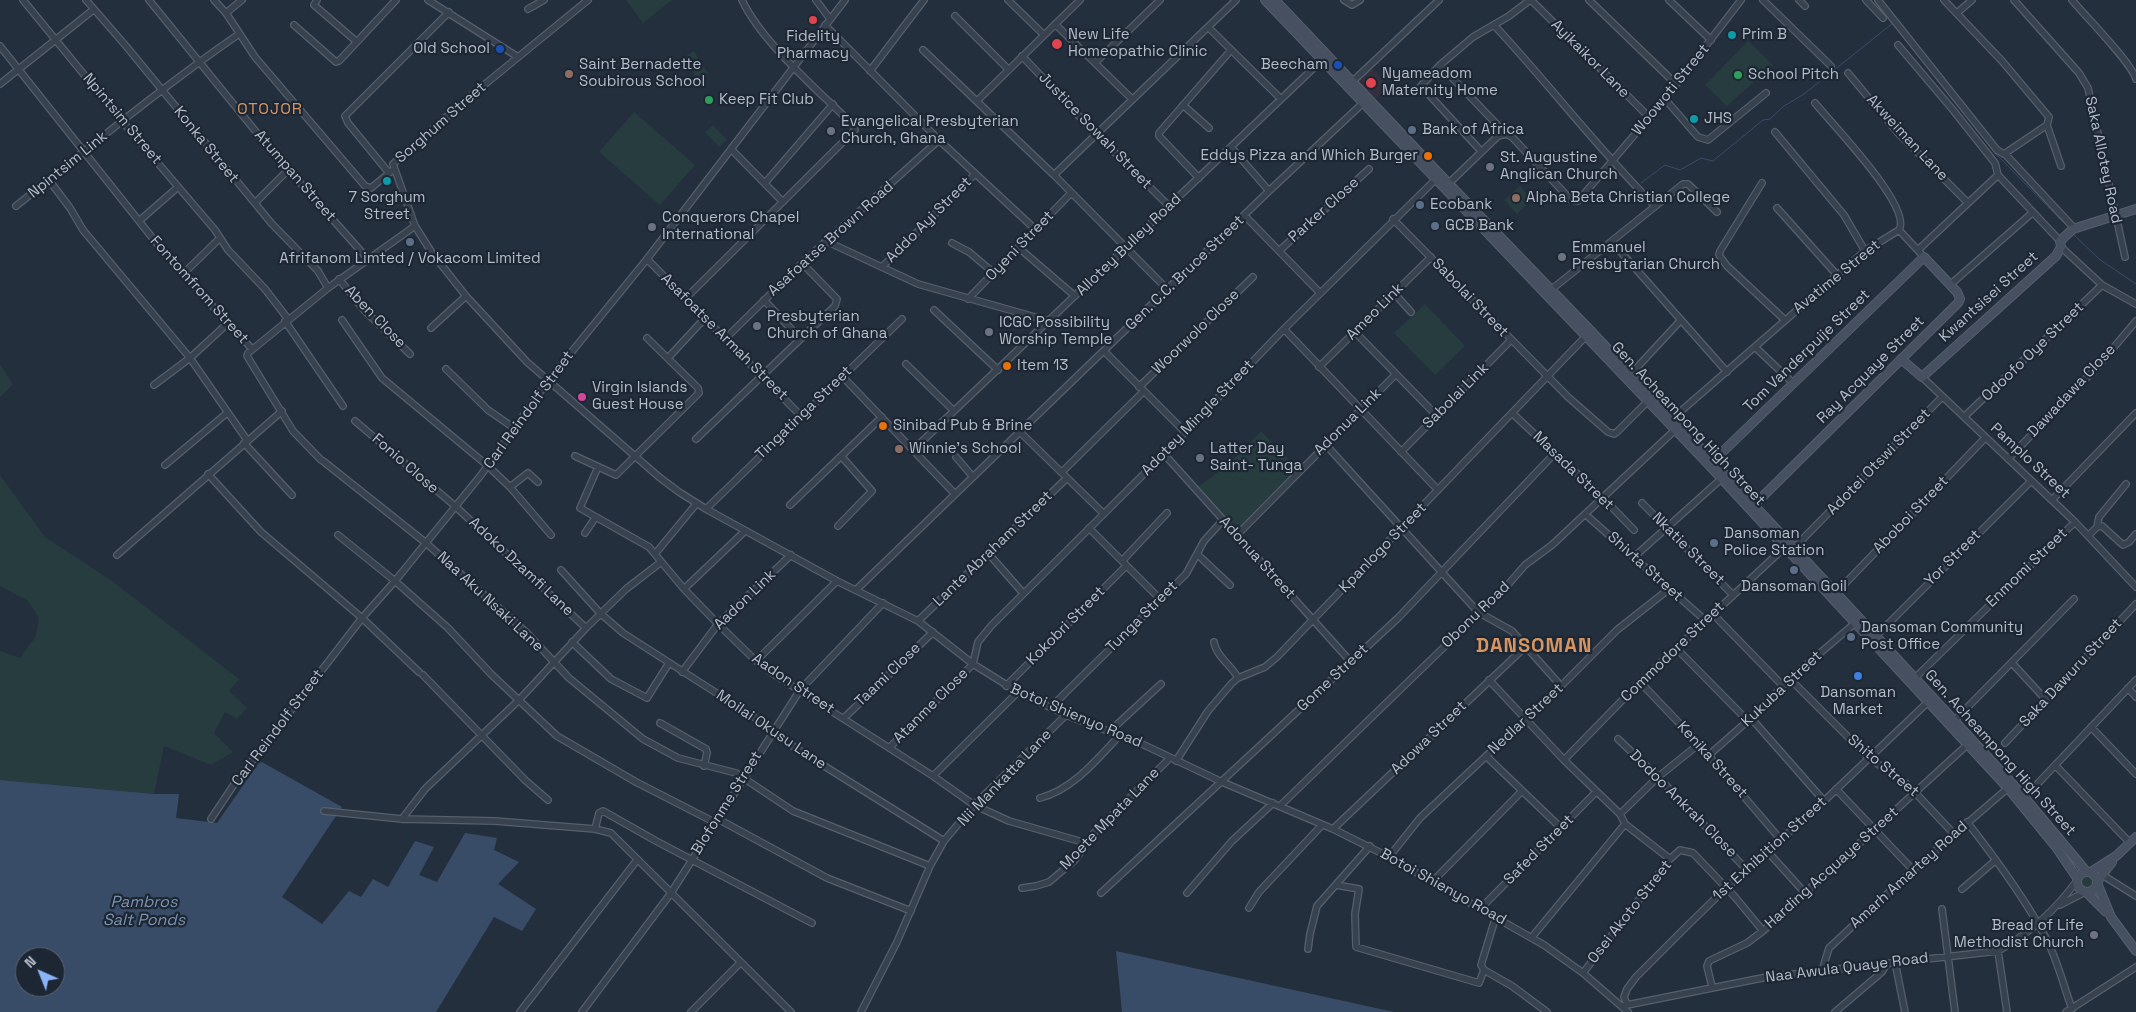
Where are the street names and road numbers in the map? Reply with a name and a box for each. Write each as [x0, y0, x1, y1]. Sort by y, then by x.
street label: Ayikaikor Lane [1547, 16, 1633, 102]
street label: Woowoti Street [1629, 41, 1713, 139]
street label: Justice Sowah Street [1035, 69, 1155, 193]
street label: Npintsim Street [79, 70, 165, 168]
street label: Sorghum Street [392, 79, 490, 167]
street label: Akweiman Lane [1862, 91, 1952, 185]
street label: Saka Allotey Road [2081, 95, 2125, 225]
street label: Konka Street [170, 103, 242, 187]
street label: Atumpan Street [250, 127, 340, 225]
street label: Npintsim Link [25, 128, 111, 202]
street label: Addo Ayi Street [882, 173, 976, 267]
street label: Parker Close [1285, 174, 1363, 246]
street label: Asafoatse Brown Road [764, 178, 898, 300]
street label: Allotey Bulley Road [1073, 190, 1185, 300]
street label: Oyeni Street [982, 207, 1058, 285]
street label: Gen. C.C. Bruce Street [1122, 212, 1248, 334]
street label: Fontomfrom Street [146, 232, 252, 348]
street label: Avatime Street [1790, 236, 1884, 318]
street label: Kwantsisei Street [1936, 248, 2042, 346]
street label: Sabolai Street [1428, 255, 1512, 341]
street label: Asafoatse Armah Street [657, 270, 791, 404]
street label: Ameo Link [1343, 280, 1407, 344]
street label: Aben Close [341, 282, 409, 352]
street label: Woorwolo Close [1149, 286, 1243, 378]
street label: Tom Vanderpuije Street [1740, 286, 1874, 416]
street label: Odoofo Oye Street [1978, 299, 2088, 405]
street label: Ray Acquaye Street [1814, 313, 1928, 427]
street label: Gen. Acheampong High Street [1607, 338, 1769, 510]
street label: Dawadawa Close [2024, 341, 2120, 441]
street label: Carl Reindolf Street [480, 347, 578, 473]
street label: Adotey Mingle Street [1138, 356, 1258, 480]
street label: Sabolai Link [1419, 359, 1493, 433]
street label: Tingatinga Street [752, 362, 856, 464]
street label: Adonua Link [1310, 384, 1386, 460]
street label: Adotei Otswi Street [1823, 405, 1935, 519]
street label: Pamplo Street [1986, 419, 2074, 503]
street label: Masada Street [1529, 428, 1617, 514]
street label: Fonio Close [368, 430, 442, 498]
street label: Aboboi Street [1870, 473, 1952, 557]
street label: Lante Abraham Street [930, 487, 1056, 611]
street label: Kpanlogo Street [1335, 499, 1431, 597]
street label: Nkatie Street [1648, 509, 1728, 589]
street label: Adonua Street [1215, 513, 1299, 603]
street label: Adoko Dzamfi Lane [465, 514, 577, 620]
street label: Enmomi Street [1983, 525, 2071, 611]
street label: Yor Street [1921, 526, 1985, 590]
street label: Shivta Street [1604, 528, 1686, 606]
street label: Naa Aku Nsaki Lane [433, 548, 547, 656]
street label: Aadon Link [710, 566, 780, 634]
street label: Tunga Street [1102, 577, 1182, 657]
street label: Obonu Road [1438, 578, 1514, 652]
street label: Kokobri Street [1023, 583, 1109, 669]
street label: Commodore Street [1618, 598, 1728, 706]
street label: Saka Dawuru Street [2016, 615, 2126, 731]
street label: Taami Close [851, 639, 925, 711]
street label: Gome Street [1294, 641, 1372, 715]
street label: Kukuba Street [1738, 647, 1826, 731]
street label: Aadon Street [748, 650, 838, 718]
street label: Atanme Close [890, 665, 972, 747]
street label: Carl Reindolf Street [228, 666, 328, 790]
street label: Gen. Acheampong High Street [1921, 666, 2079, 840]
street label: Botoi Shienyo Road [1007, 680, 1145, 752]
street label: Nedlar Street [1485, 680, 1567, 758]
street label: Moilai Okusu Lane [713, 687, 829, 773]
street label: Adowa Street [1387, 697, 1471, 779]
street label: Kenika Street [1673, 718, 1751, 802]
street label: Nii Mankatta Lane [954, 726, 1056, 830]
street label: Shito Street [1844, 731, 1922, 801]
street label: Dodoo Ankrah Close [1626, 747, 1740, 861]
street label: Blofonme Street [688, 748, 766, 858]
street label: Moete Mpata Lane [1057, 764, 1163, 874]
street label: 1st Exhibition Street [1709, 793, 1831, 905]
street label: Harding Acquaye Street [1762, 803, 1902, 933]
street label: Safed Street [1500, 811, 1578, 889]
street label: Amarh Amartey Road [1847, 818, 1971, 932]
street label: Botoi Shienyo Road [1377, 845, 1509, 929]
street label: Osei Akoto Street [1584, 857, 1676, 967]
street label: Naa Awula Quaye Road [1764, 949, 1930, 987]

